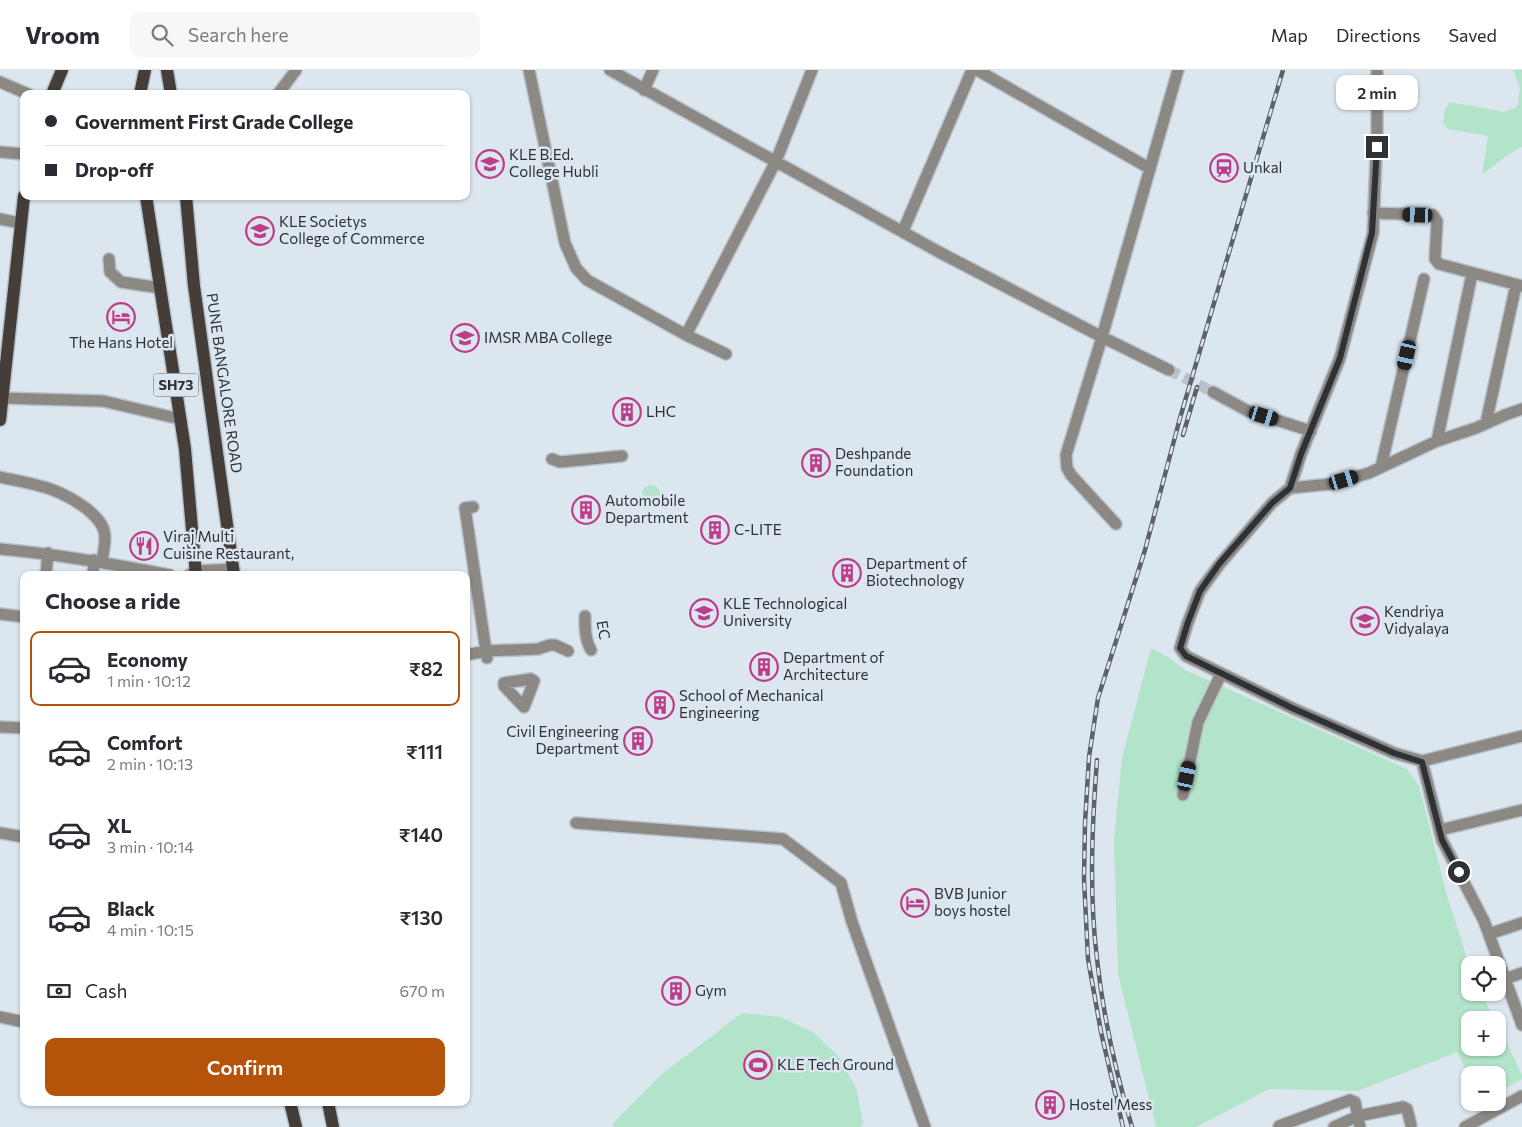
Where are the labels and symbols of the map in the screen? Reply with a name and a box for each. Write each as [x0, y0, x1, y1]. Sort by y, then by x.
callout: 2 min [1336, 75, 1418, 110]
route end [1366, 136, 1388, 158]
place label: KLE B.Ed. College Hubli [509, 145, 599, 180]
school or university icon: KLE B.Ed. College Hubli [475, 149, 505, 179]
station icon: Unkal [1209, 153, 1239, 183]
place label: Unkal [1243, 158, 1282, 176]
car [1402, 207, 1433, 223]
place label: KLE Societys College of Commerce [279, 212, 425, 247]
school or university icon: KLE Societys College of Commerce [245, 216, 275, 246]
street label: PUNE BANGALORE ROAD [203, 292, 247, 474]
hotel icon: The Hans Hotel [106, 302, 136, 332]
school or university icon: IMSR MBA College [450, 323, 480, 353]
place label: IMSR MBA College [484, 328, 612, 346]
place label: The Hans Hotel [69, 333, 173, 351]
car [1396, 339, 1417, 371]
road number: SH73 [154, 374, 198, 396]
building icon: LHC [612, 397, 642, 427]
place label: LHC [646, 402, 676, 420]
car [1247, 404, 1280, 428]
place label: Deshpande Foundation [835, 444, 913, 479]
building icon: Deshpande Foundation [801, 448, 831, 478]
car [1327, 468, 1360, 492]
place label: Automobile Department [605, 491, 689, 526]
building icon: Automobile Department [571, 495, 601, 525]
building icon: C-LITE [700, 515, 730, 545]
place label: C-LITE [734, 520, 782, 538]
place label: Viraj Multi Cuisine Restaurant, [163, 527, 294, 562]
restaurant icon: Viraj Multi Cuisine Restaurant, [129, 531, 159, 561]
place label: Department of Biotechnology [866, 554, 967, 589]
building icon: Department of Biotechnology [832, 558, 862, 588]
place label: KLE Technological University [723, 594, 847, 629]
school or university icon: KLE Technological University [689, 598, 719, 628]
place label: Kendriya Vidyalaya [1384, 602, 1449, 637]
school or university icon: Kendriya Vidyalaya [1350, 606, 1380, 636]
street label: EC [593, 619, 615, 641]
place label: Department of Architecture [783, 648, 884, 683]
building icon: Department of Architecture [749, 652, 779, 682]
place label: School of Mechanical Engineering [679, 686, 824, 721]
building icon: School of Mechanical Engineering [645, 690, 675, 720]
place label: Civil Engineering Department [506, 722, 619, 757]
building icon: Civil Engineering Department [623, 726, 653, 756]
car [1176, 760, 1197, 792]
route start [1448, 861, 1470, 883]
place label: BVB Junior boys hostel [934, 884, 1011, 919]
hotel icon: BVB Junior boys hostel [900, 888, 930, 918]
building icon: Gym [661, 976, 691, 1006]
place label: Gym [695, 981, 727, 999]
sports icon: KLE Tech Ground [743, 1050, 773, 1080]
place label: KLE Tech Ground [777, 1055, 894, 1073]
building icon: Hostel Mess [1035, 1090, 1065, 1120]
place label: Hostel Mess [1069, 1095, 1153, 1113]

